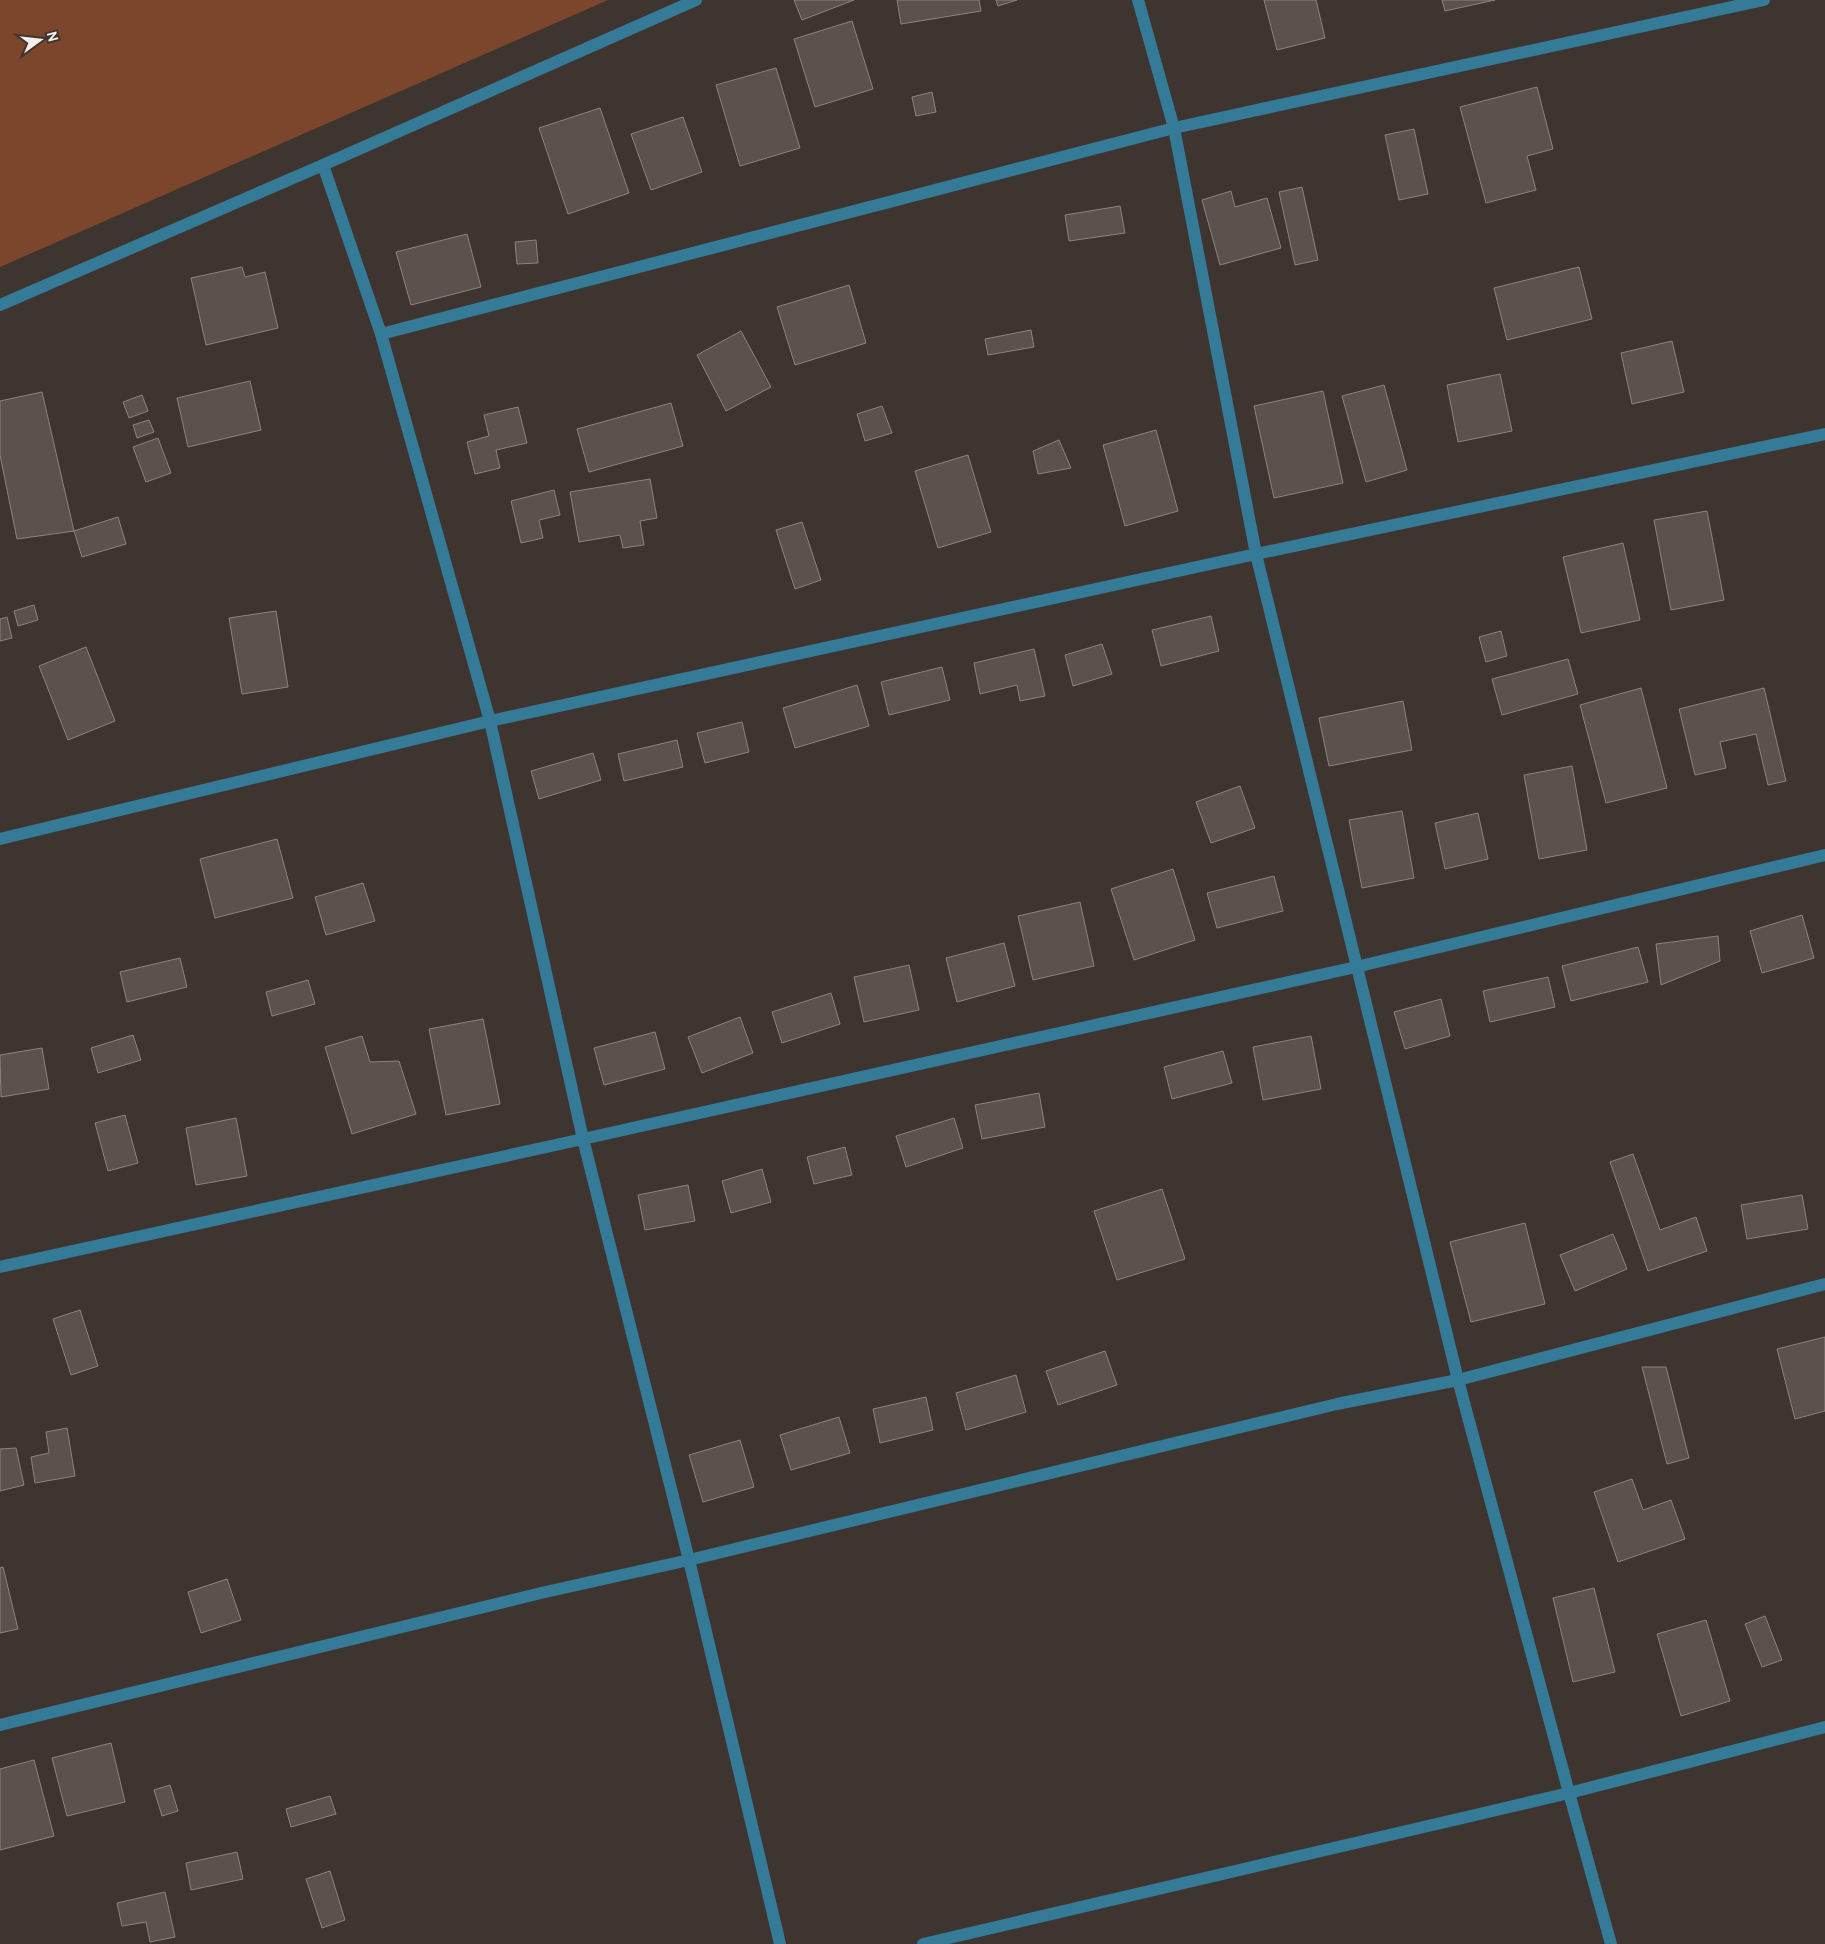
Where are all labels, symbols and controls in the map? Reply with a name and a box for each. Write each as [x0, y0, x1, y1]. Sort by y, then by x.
north arrow [15, 15, 65, 65]
text: N [42, 30, 61, 44]

